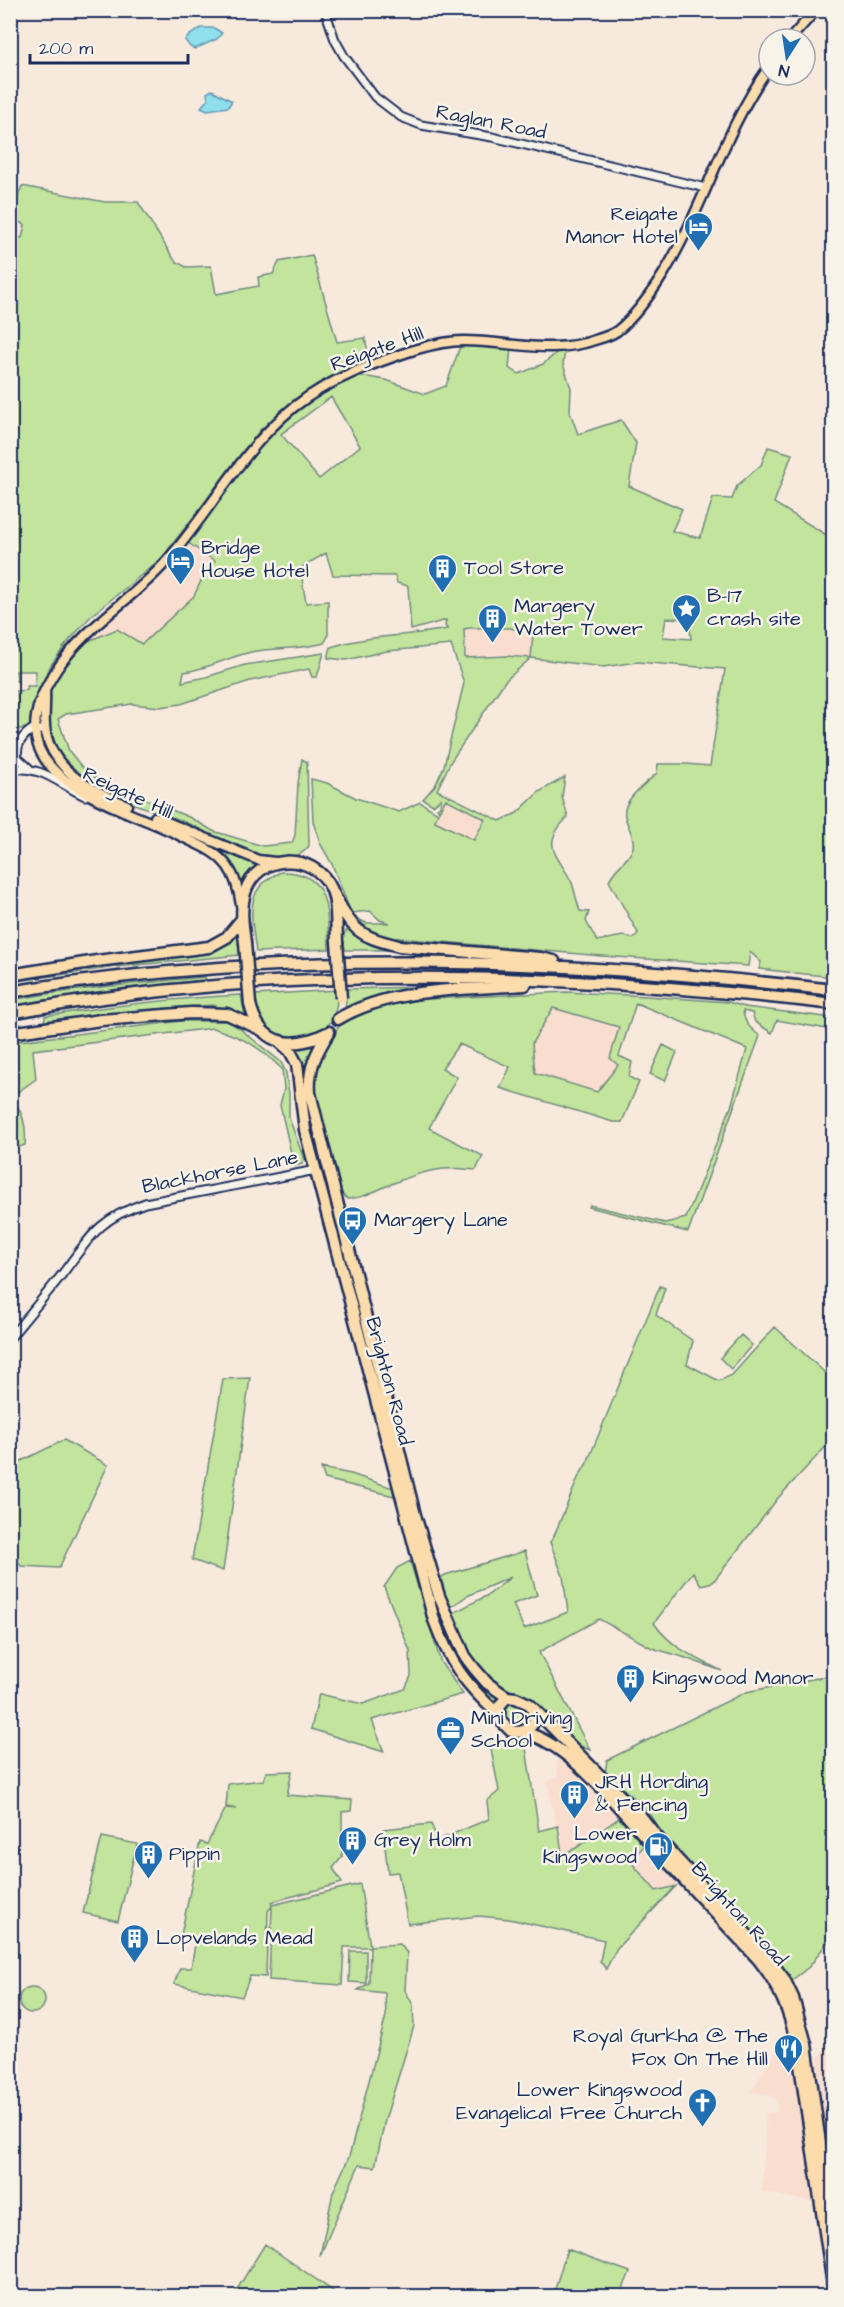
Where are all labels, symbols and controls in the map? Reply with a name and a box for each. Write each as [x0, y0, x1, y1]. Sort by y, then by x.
scale bar [30, 27, 188, 65]
north arrow [757, 27, 817, 87]
text: 200 m [39, 36, 93, 61]
text: N [777, 59, 791, 82]
street label: Raglan Road [433, 98, 549, 147]
place label: Reigate Manor Hotel [566, 200, 678, 251]
hotel icon: Reigate Manor Hotel [683, 210, 715, 252]
street label: Reigate Hill [327, 319, 428, 380]
place label: Bridge House Hotel [201, 534, 309, 585]
hotel icon: Bridge House Hotel [164, 544, 196, 586]
building icon: Tool Store [427, 552, 459, 594]
place label: Tool Store [464, 554, 564, 582]
place label: B-17 crash site [707, 582, 801, 633]
place label: Margery Water Tower [514, 592, 643, 643]
place icon: B-17 crash site [670, 592, 702, 634]
building icon: Margery Water Tower [477, 602, 509, 644]
street label: Reigate Hill [78, 760, 178, 827]
street label: Blackhorse Lane [140, 1143, 301, 1201]
bus stop icon: Margery Lane [337, 1204, 369, 1246]
place label: Margery Lane [374, 1206, 508, 1235]
street label: Brighton Road [357, 1314, 420, 1449]
building icon: Kingswood Manor [615, 1662, 647, 1704]
place label: Kingswood Manor [652, 1664, 813, 1693]
place label: Mini Driving School [471, 1704, 572, 1755]
office icon: Mini Driving School [434, 1714, 466, 1756]
place label: JRH Hording & Fencing [595, 1768, 708, 1820]
building icon: JRH Hording & Fencing [558, 1778, 590, 1820]
place label: Lower Kingswood [543, 1820, 637, 1872]
building icon: Grey Holm [337, 1824, 369, 1866]
place label: Grey Holm [374, 1826, 471, 1855]
fuel station icon: Lower Kingswood [642, 1830, 674, 1872]
building icon: Pippin [132, 1838, 164, 1880]
place label: Pippin [169, 1840, 220, 1868]
street label: Brighton Road [684, 1856, 793, 1973]
building icon: Lopvelands Mead [119, 1922, 151, 1964]
place label: Lopvelands Mead [156, 1924, 313, 1952]
place label: Royal Gurkha @ The Fox On The Hill [573, 2022, 768, 2073]
restaurant icon: Royal Gurkha @ The Fox On The Hill [773, 2032, 805, 2074]
place label: Lower Kingswood Evangelical Free Church [456, 2076, 682, 2128]
church icon: Lower Kingswood Evangelical Free Church [687, 2086, 719, 2128]

